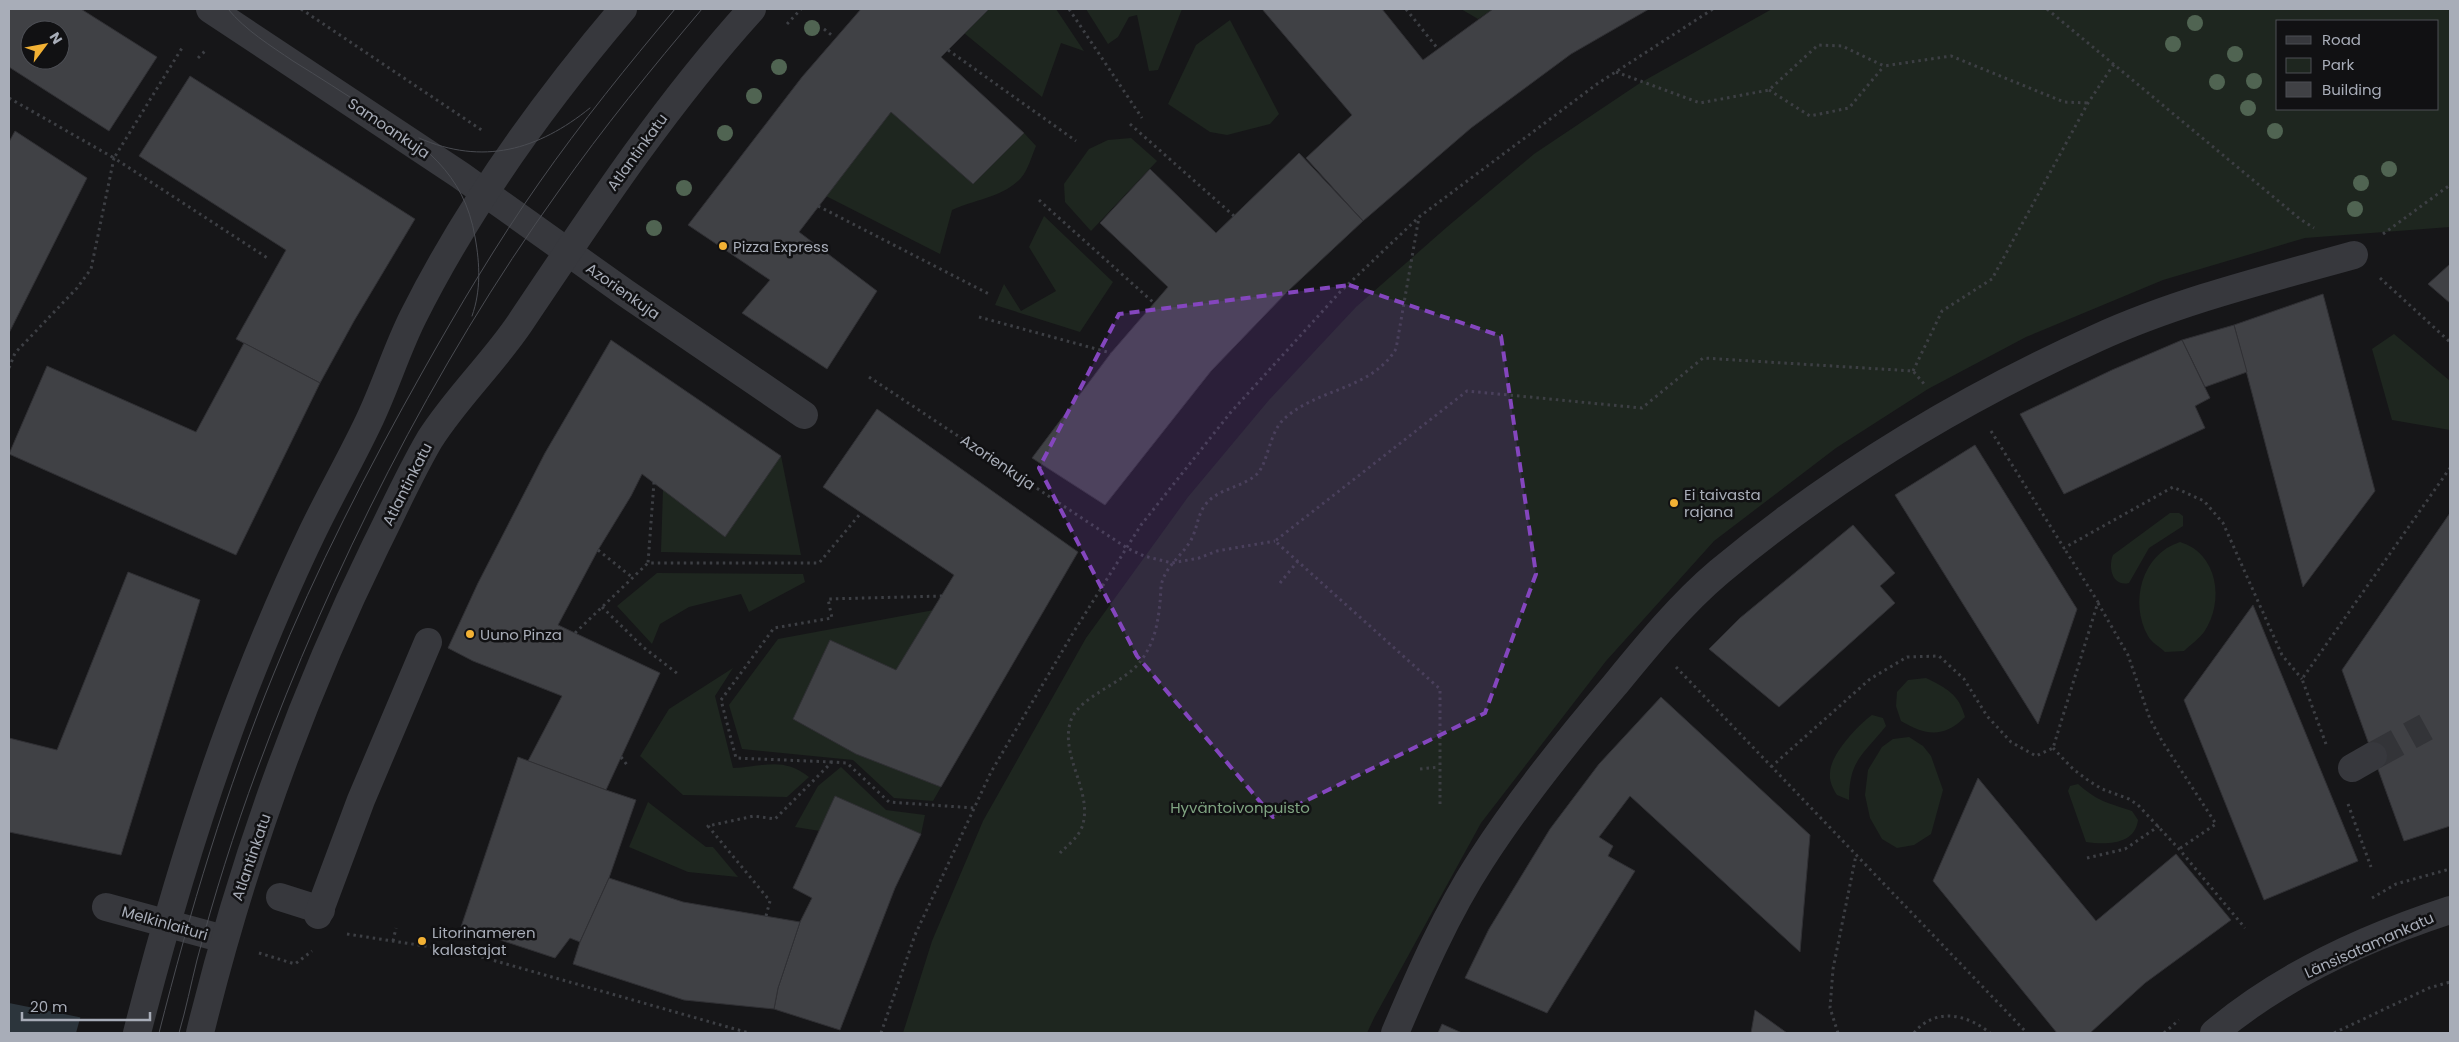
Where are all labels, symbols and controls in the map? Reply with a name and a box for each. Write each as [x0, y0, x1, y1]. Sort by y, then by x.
north arrow [20, 20, 70, 70]
legend [2276, 20, 2439, 110]
text: N [45, 28, 67, 48]
text: Road [2322, 29, 2361, 50]
text: Park [2322, 54, 2354, 75]
text: Building [2322, 79, 2382, 100]
street label: Samoankuja [344, 93, 434, 163]
street label: Atlantinkatu [602, 109, 672, 195]
place label: Pizza Express [733, 236, 829, 257]
marker: Pizza Express [717, 240, 729, 252]
street label: Azorienkuja [582, 258, 664, 324]
street label: Azorienkuja [957, 429, 1039, 495]
street label: Atlantinkatu [377, 439, 437, 529]
place label: Ei taivasta rajana [1684, 484, 1761, 522]
marker: Ei taivasta rajana [1668, 497, 1680, 509]
place label: Uuno Pinza [480, 624, 562, 645]
marker: Uuno Pinza [464, 628, 476, 640]
park label: Hyväntoivonpuisto [1170, 797, 1310, 818]
street label: Atlantinkatu [226, 811, 276, 903]
street label: Melkinlaituri [119, 901, 211, 945]
street label: Länsisatamankatu [2301, 907, 2437, 983]
place label: Litorinameren kalastajat [432, 922, 536, 960]
marker: Litorinameren kalastajat [416, 935, 428, 947]
scale bar [22, 990, 150, 1022]
text: 20 m [30, 996, 68, 1017]

